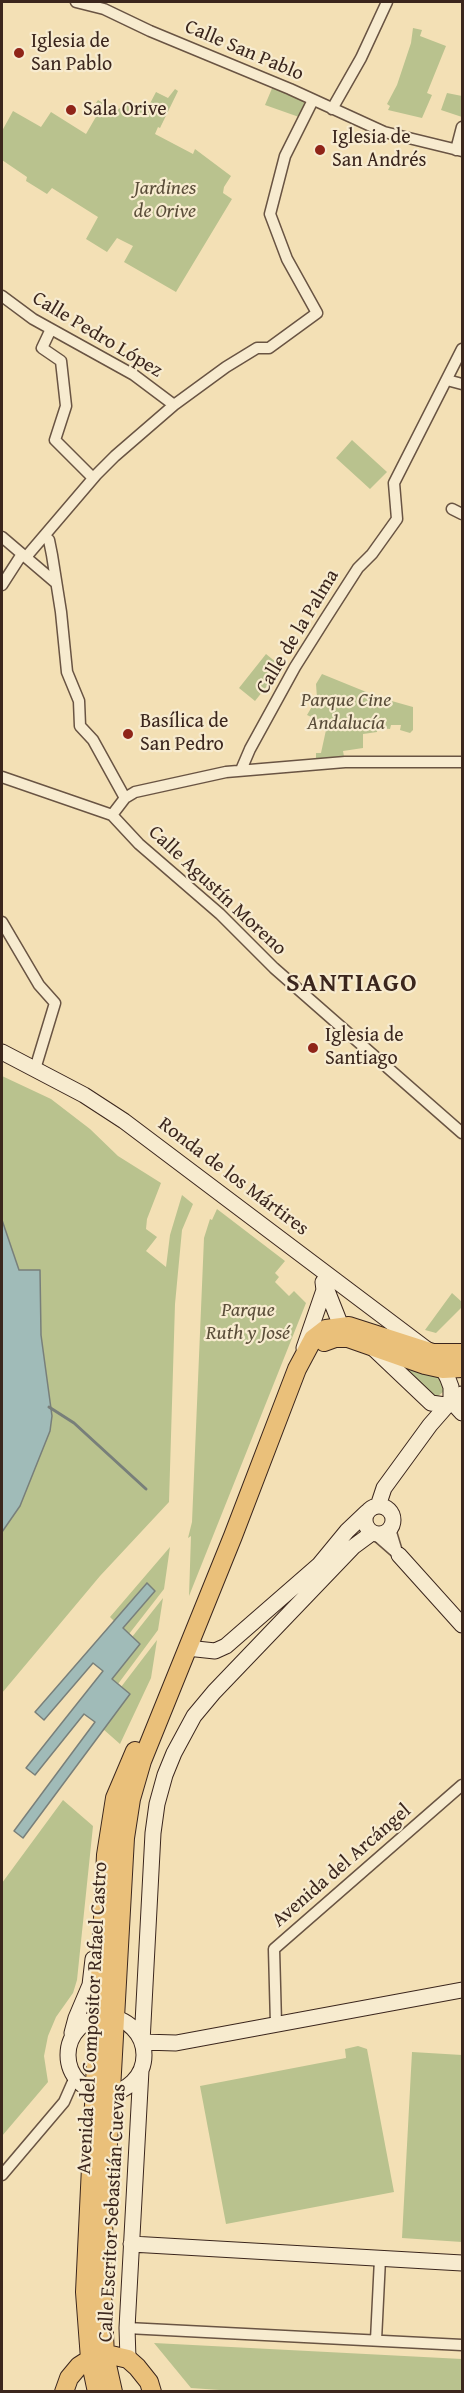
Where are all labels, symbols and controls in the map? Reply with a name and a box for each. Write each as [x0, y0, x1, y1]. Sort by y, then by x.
street label: Calle San Pablo [181, 15, 307, 87]
place label: Iglesia de San Pablo [31, 30, 112, 77]
marker: Iglesia de San Pablo [12, 46, 26, 60]
place label: Sala Orive [83, 98, 167, 122]
marker: Sala Orive [64, 103, 78, 117]
place label: Iglesia de San Andrés [332, 126, 426, 173]
marker: Iglesia de San Andrés [313, 143, 327, 157]
park label: Jardines de Orive [134, 177, 196, 224]
street label: Calle Pedro López [28, 287, 166, 383]
street label: Calle de la Palma [251, 565, 345, 699]
park label: Parque Cine Andalucía [301, 689, 391, 736]
place label: Basílica de San Pedro [140, 710, 228, 757]
marker: Basílica de San Pedro [121, 727, 135, 741]
street label: Calle Agustín Moreno [143, 821, 291, 961]
district label: SANTIAGO [286, 968, 418, 1000]
place label: Iglesia de Santiago [325, 1024, 404, 1071]
marker: Iglesia de Santiago [306, 1041, 320, 1055]
street label: Ronda de los Mártires [153, 1113, 313, 1241]
park label: Parque Ruth y José [206, 1299, 290, 1346]
street label: Avenida del Arcángel [268, 1799, 416, 1933]
street label: Avenida del Compositor Rafael Castro [73, 1861, 113, 2175]
street label: Calle Escritor Sebastián Cuevas [94, 2083, 132, 2343]

